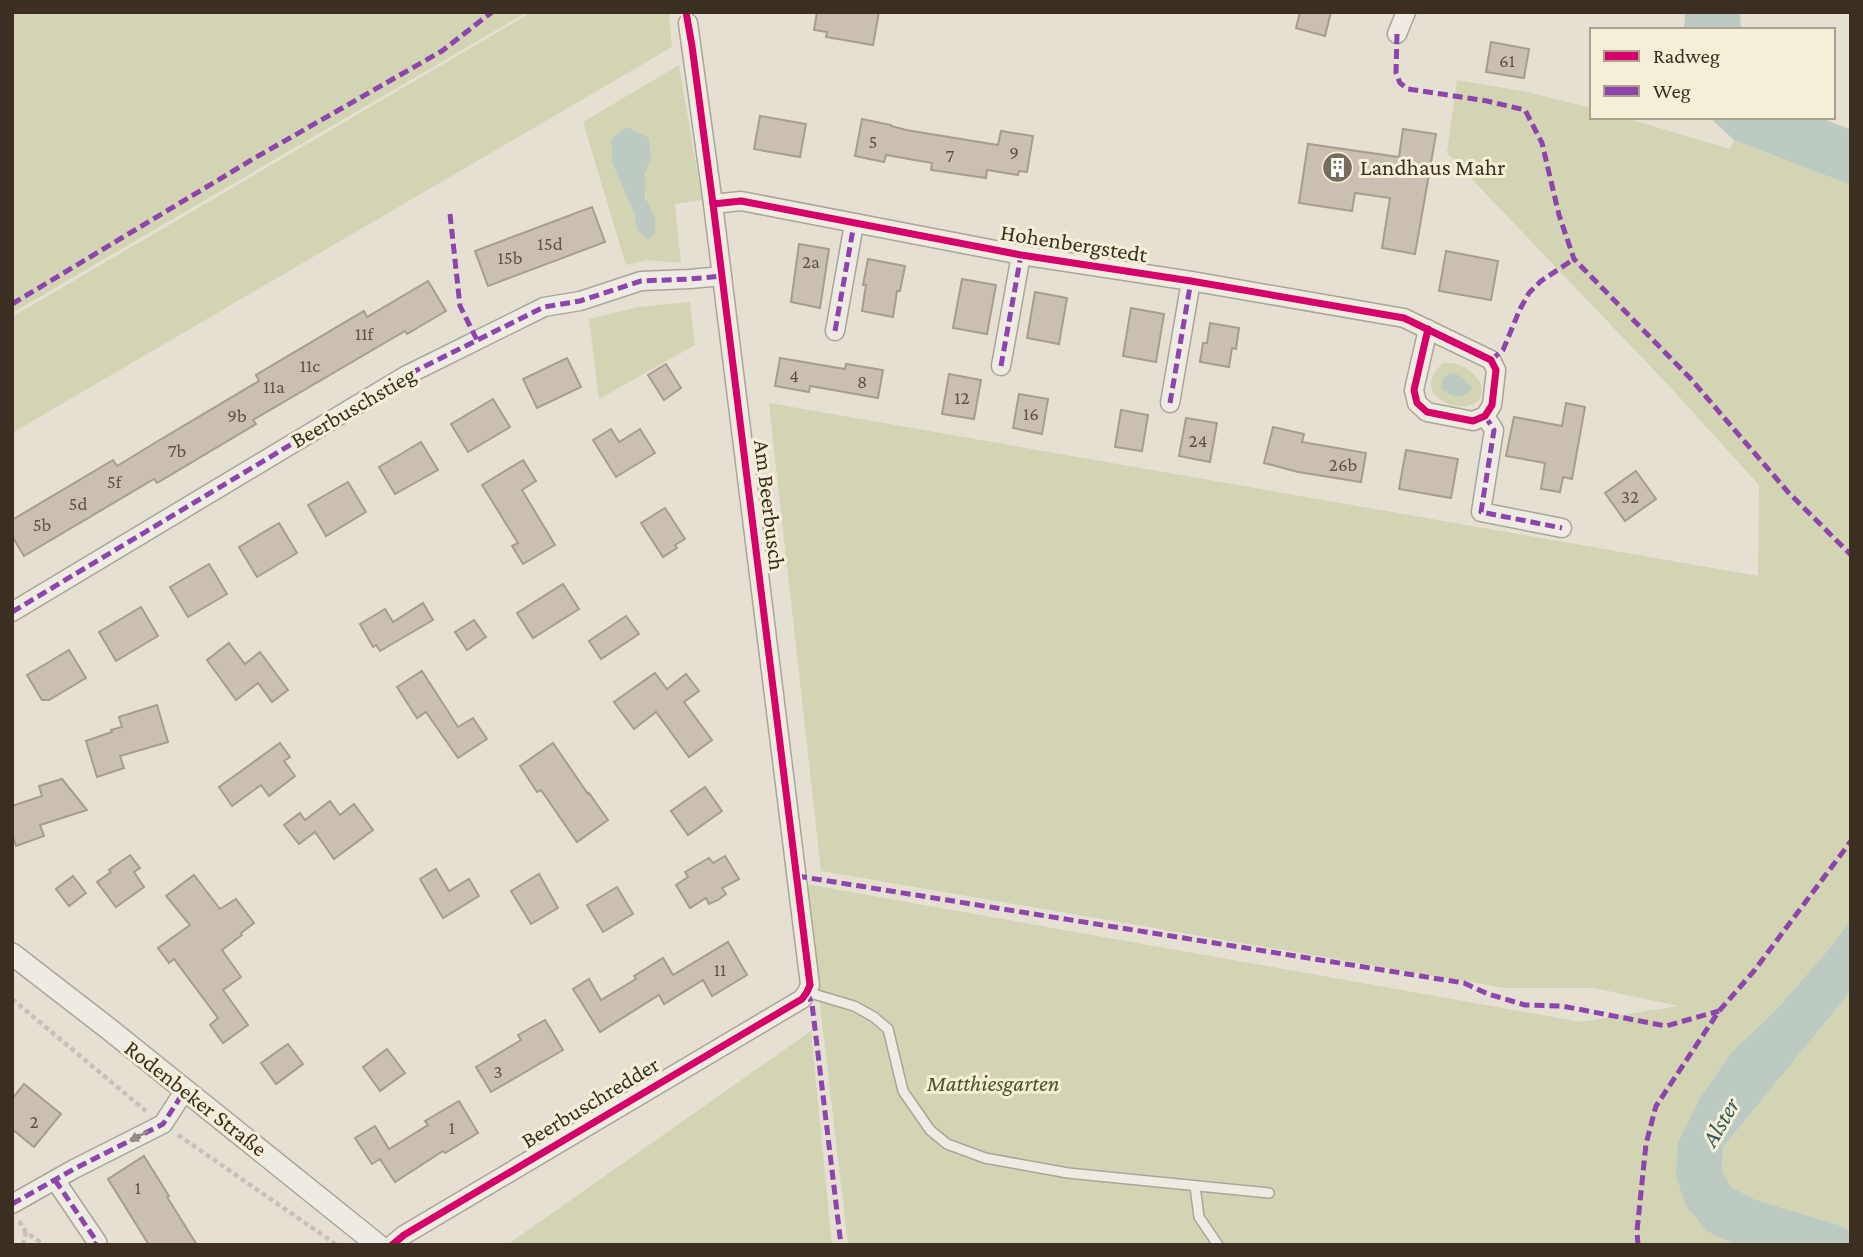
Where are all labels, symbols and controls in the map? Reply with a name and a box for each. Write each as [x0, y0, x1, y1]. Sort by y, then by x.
legend [1590, 28, 1835, 119]
text: Radweg [1653, 44, 1720, 68]
house number: 61 [1499, 50, 1515, 71]
text: Weg [1653, 79, 1691, 103]
house number: 5 [869, 131, 877, 152]
house number: 9 [1009, 142, 1019, 163]
house number: 7 [946, 145, 955, 166]
building icon: Landhaus Mahr [1320, 150, 1354, 184]
place label: Landhaus Mahr [1360, 154, 1505, 180]
street label: Hohenbergstedt [999, 219, 1150, 268]
house number: 15d [537, 233, 563, 254]
house number: 15b [497, 247, 523, 268]
house number: 2a [802, 251, 820, 272]
house number: 11f [355, 323, 374, 344]
house number: 11c [300, 355, 320, 376]
street label: Beerbuschstieg [286, 361, 420, 453]
house number: 4 [789, 365, 799, 386]
house number: 8 [857, 371, 867, 392]
house number: 11a [263, 376, 285, 397]
house number: 12 [954, 387, 970, 408]
house number: 16 [1023, 403, 1039, 424]
house number: 9b [227, 405, 247, 426]
house number: 24 [1189, 430, 1207, 451]
street label: Am Beerbusch [749, 438, 791, 572]
house number: 7b [168, 440, 186, 461]
house number: 26b [1329, 454, 1357, 475]
house number: 5f [107, 471, 123, 492]
house number: 32 [1621, 486, 1639, 507]
house number: 5d [69, 493, 87, 514]
house number: 5b [33, 514, 52, 535]
house number: 11 [714, 959, 726, 980]
street label: Rodenbeker Straße [120, 1034, 272, 1162]
street label: Beerbuschredder [516, 1051, 664, 1153]
house number: 3 [493, 1061, 503, 1082]
park label: Matthiesgarten [926, 1070, 1059, 1096]
water label: Alster [1695, 1092, 1745, 1152]
house number: 2 [29, 1111, 39, 1132]
house number: 1 [449, 1117, 455, 1138]
one-way arrow [129, 1131, 149, 1142]
house number: 1 [135, 1177, 141, 1198]

